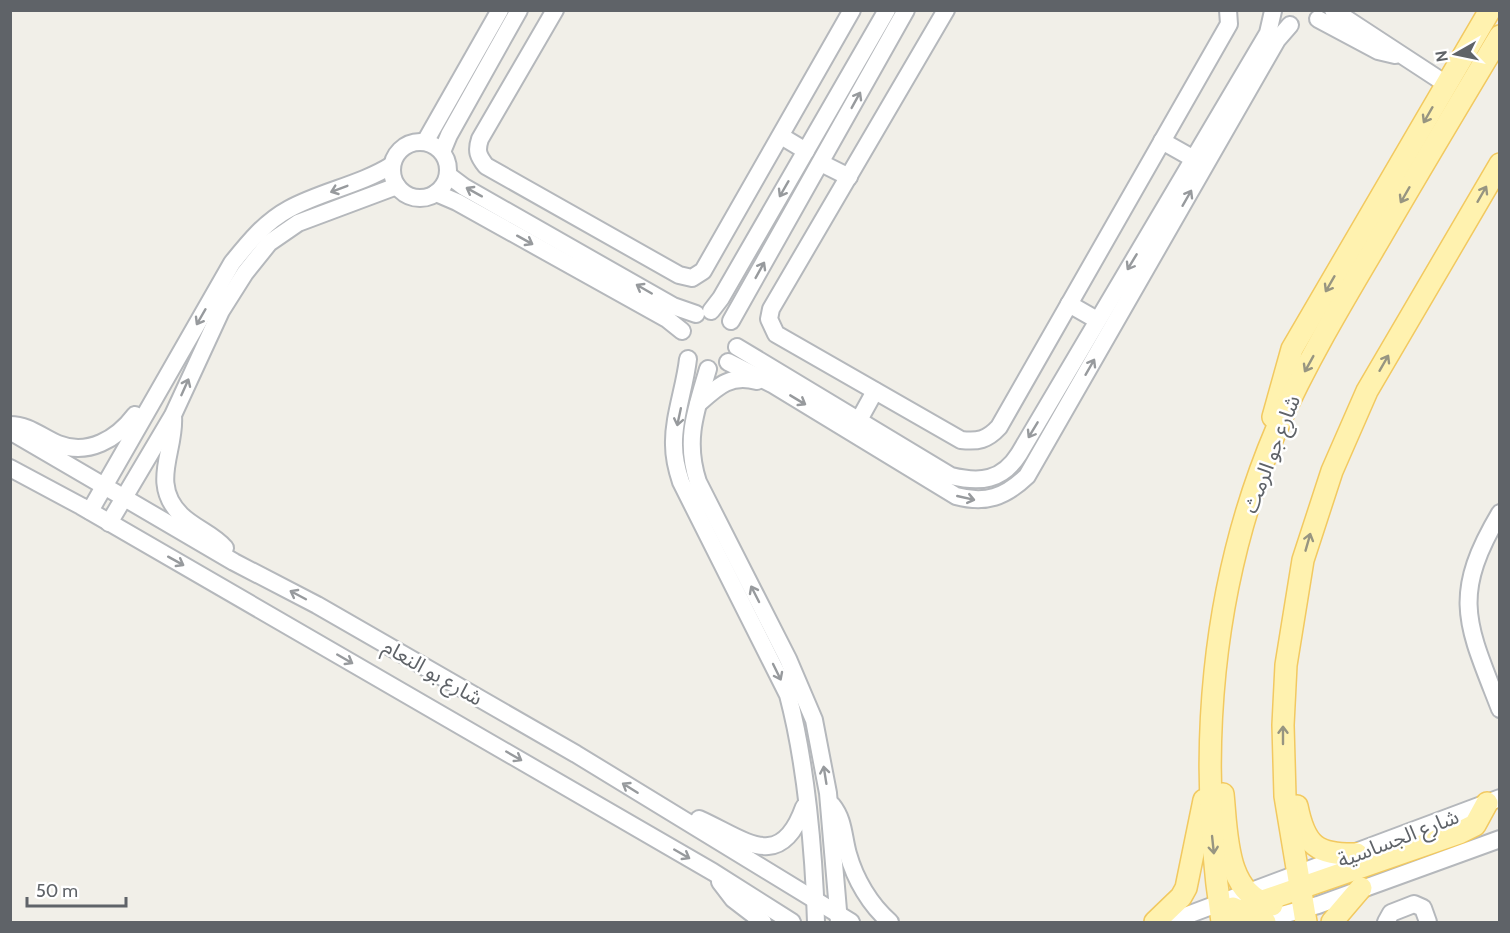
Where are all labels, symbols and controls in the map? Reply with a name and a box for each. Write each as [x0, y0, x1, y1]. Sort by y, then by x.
north arrow [1426, 24, 1486, 84]
text: N [1431, 49, 1452, 63]
one-way arrow [850, 92, 862, 109]
one-way arrow [1422, 106, 1434, 123]
one-way arrow [778, 180, 790, 197]
one-way arrow [330, 185, 349, 196]
one-way arrow [466, 186, 483, 198]
one-way arrow [1399, 186, 1411, 203]
one-way arrow [1476, 186, 1488, 203]
one-way arrow [1181, 190, 1193, 207]
one-way arrow [516, 234, 533, 246]
one-way arrow [1125, 253, 1137, 270]
one-way arrow [755, 262, 767, 279]
one-way arrow [1324, 275, 1336, 292]
one-way arrow [636, 283, 653, 295]
one-way arrow [195, 308, 207, 325]
one-way arrow [1303, 355, 1315, 372]
one-way arrow [1378, 355, 1390, 372]
one-way arrow [1084, 359, 1096, 376]
one-way arrow [180, 378, 192, 396]
street label: شارع جو الرمث [1237, 391, 1308, 518]
one-way arrow [789, 394, 806, 406]
one-way arrow [672, 407, 684, 426]
one-way arrow [1027, 421, 1039, 438]
one-way arrow [956, 492, 975, 504]
one-way arrow [1303, 533, 1315, 552]
one-way arrow [167, 555, 184, 567]
one-way arrow [749, 586, 760, 604]
one-way arrow [290, 589, 307, 601]
street label: شارع بو النعام [377, 633, 487, 714]
one-way arrow [336, 653, 353, 665]
one-way arrow [771, 662, 783, 680]
one-way arrow [1277, 725, 1289, 745]
one-way arrow [505, 751, 522, 763]
one-way arrow [819, 766, 830, 786]
one-way arrow [622, 782, 639, 794]
street label: شارع الجساسية [1334, 803, 1463, 875]
one-way arrow [1208, 835, 1219, 855]
one-way arrow [673, 849, 691, 860]
scale bar [27, 870, 126, 908]
text: 50 m [36, 880, 78, 902]

